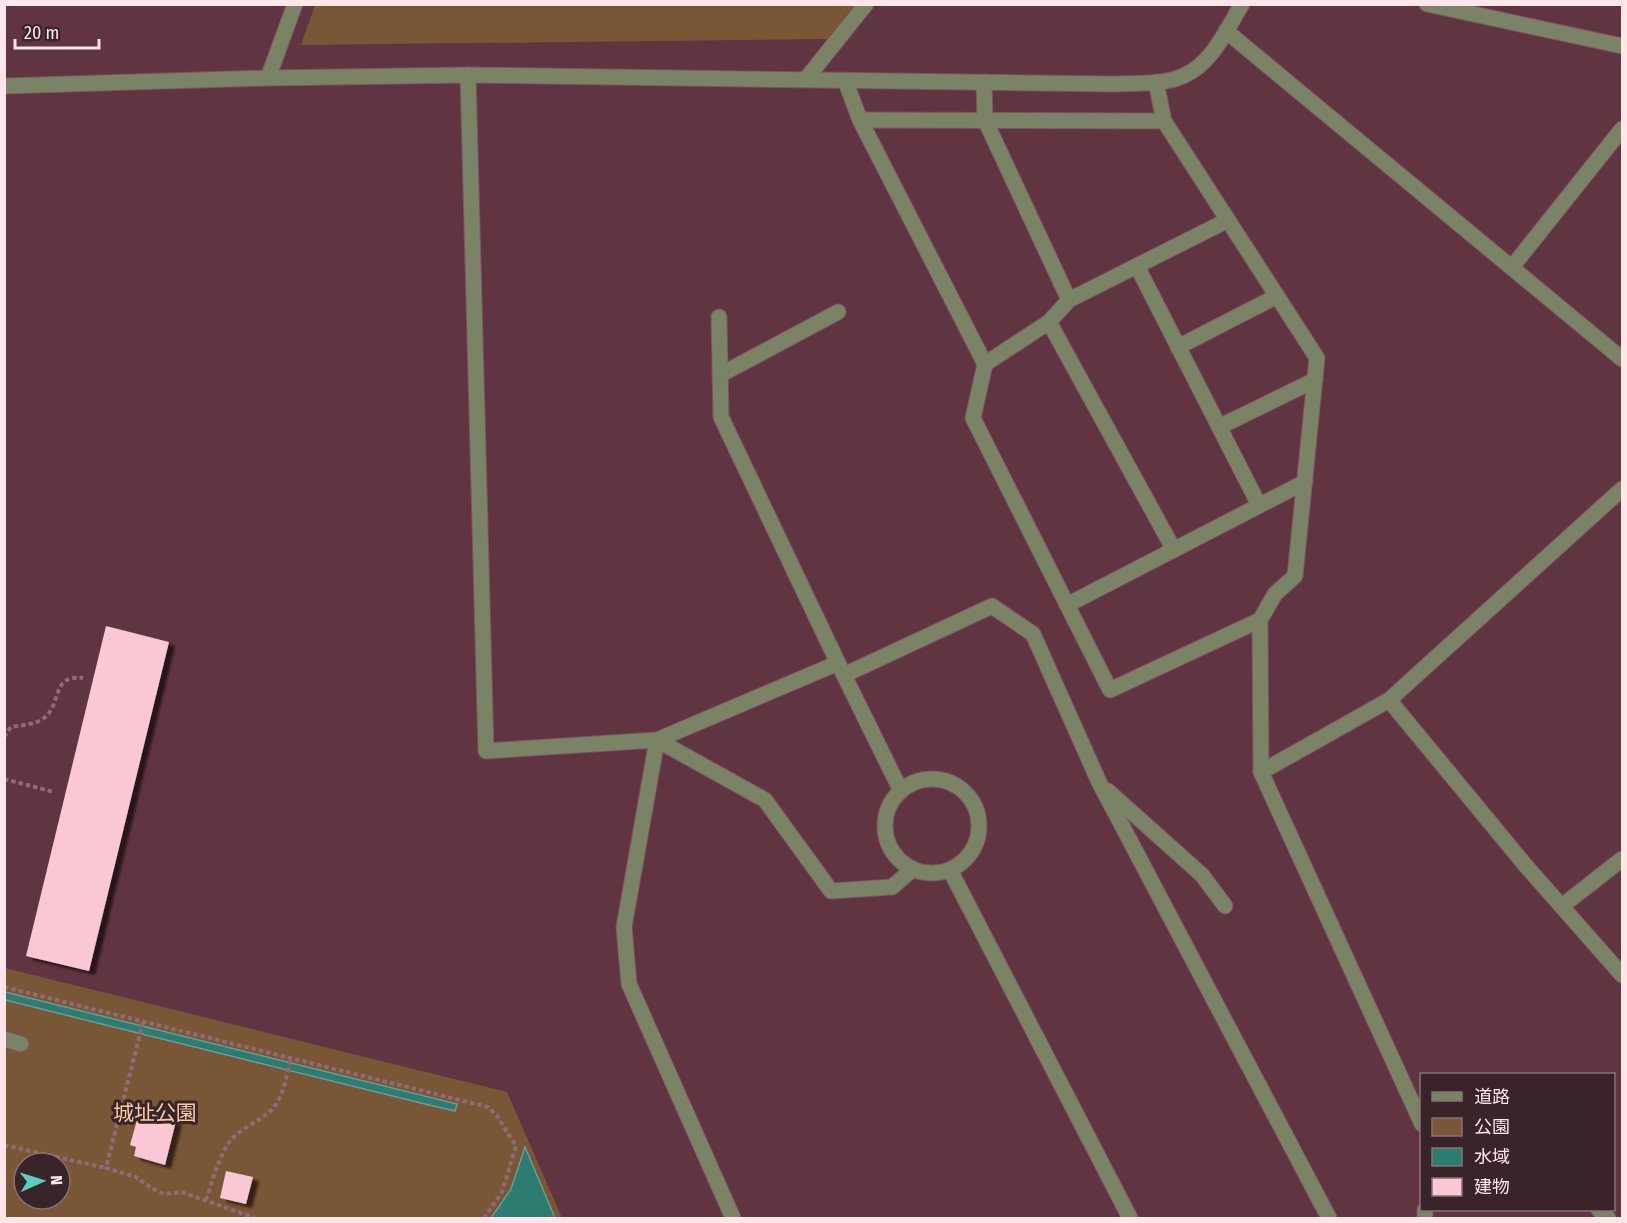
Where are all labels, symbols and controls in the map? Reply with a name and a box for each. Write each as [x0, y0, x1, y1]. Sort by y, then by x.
scale bar [15, 12, 99, 50]
text: 20 m [24, 22, 59, 44]
legend [1420, 1073, 1615, 1211]
text: 道路 [1474, 1086, 1510, 1108]
park label: 城址公園 [113, 1100, 197, 1126]
text: 公園 [1474, 1116, 1510, 1138]
text: 水域 [1474, 1146, 1510, 1168]
north arrow [12, 1151, 72, 1211]
text: N [47, 1175, 66, 1186]
text: 建物 [1474, 1176, 1510, 1198]

